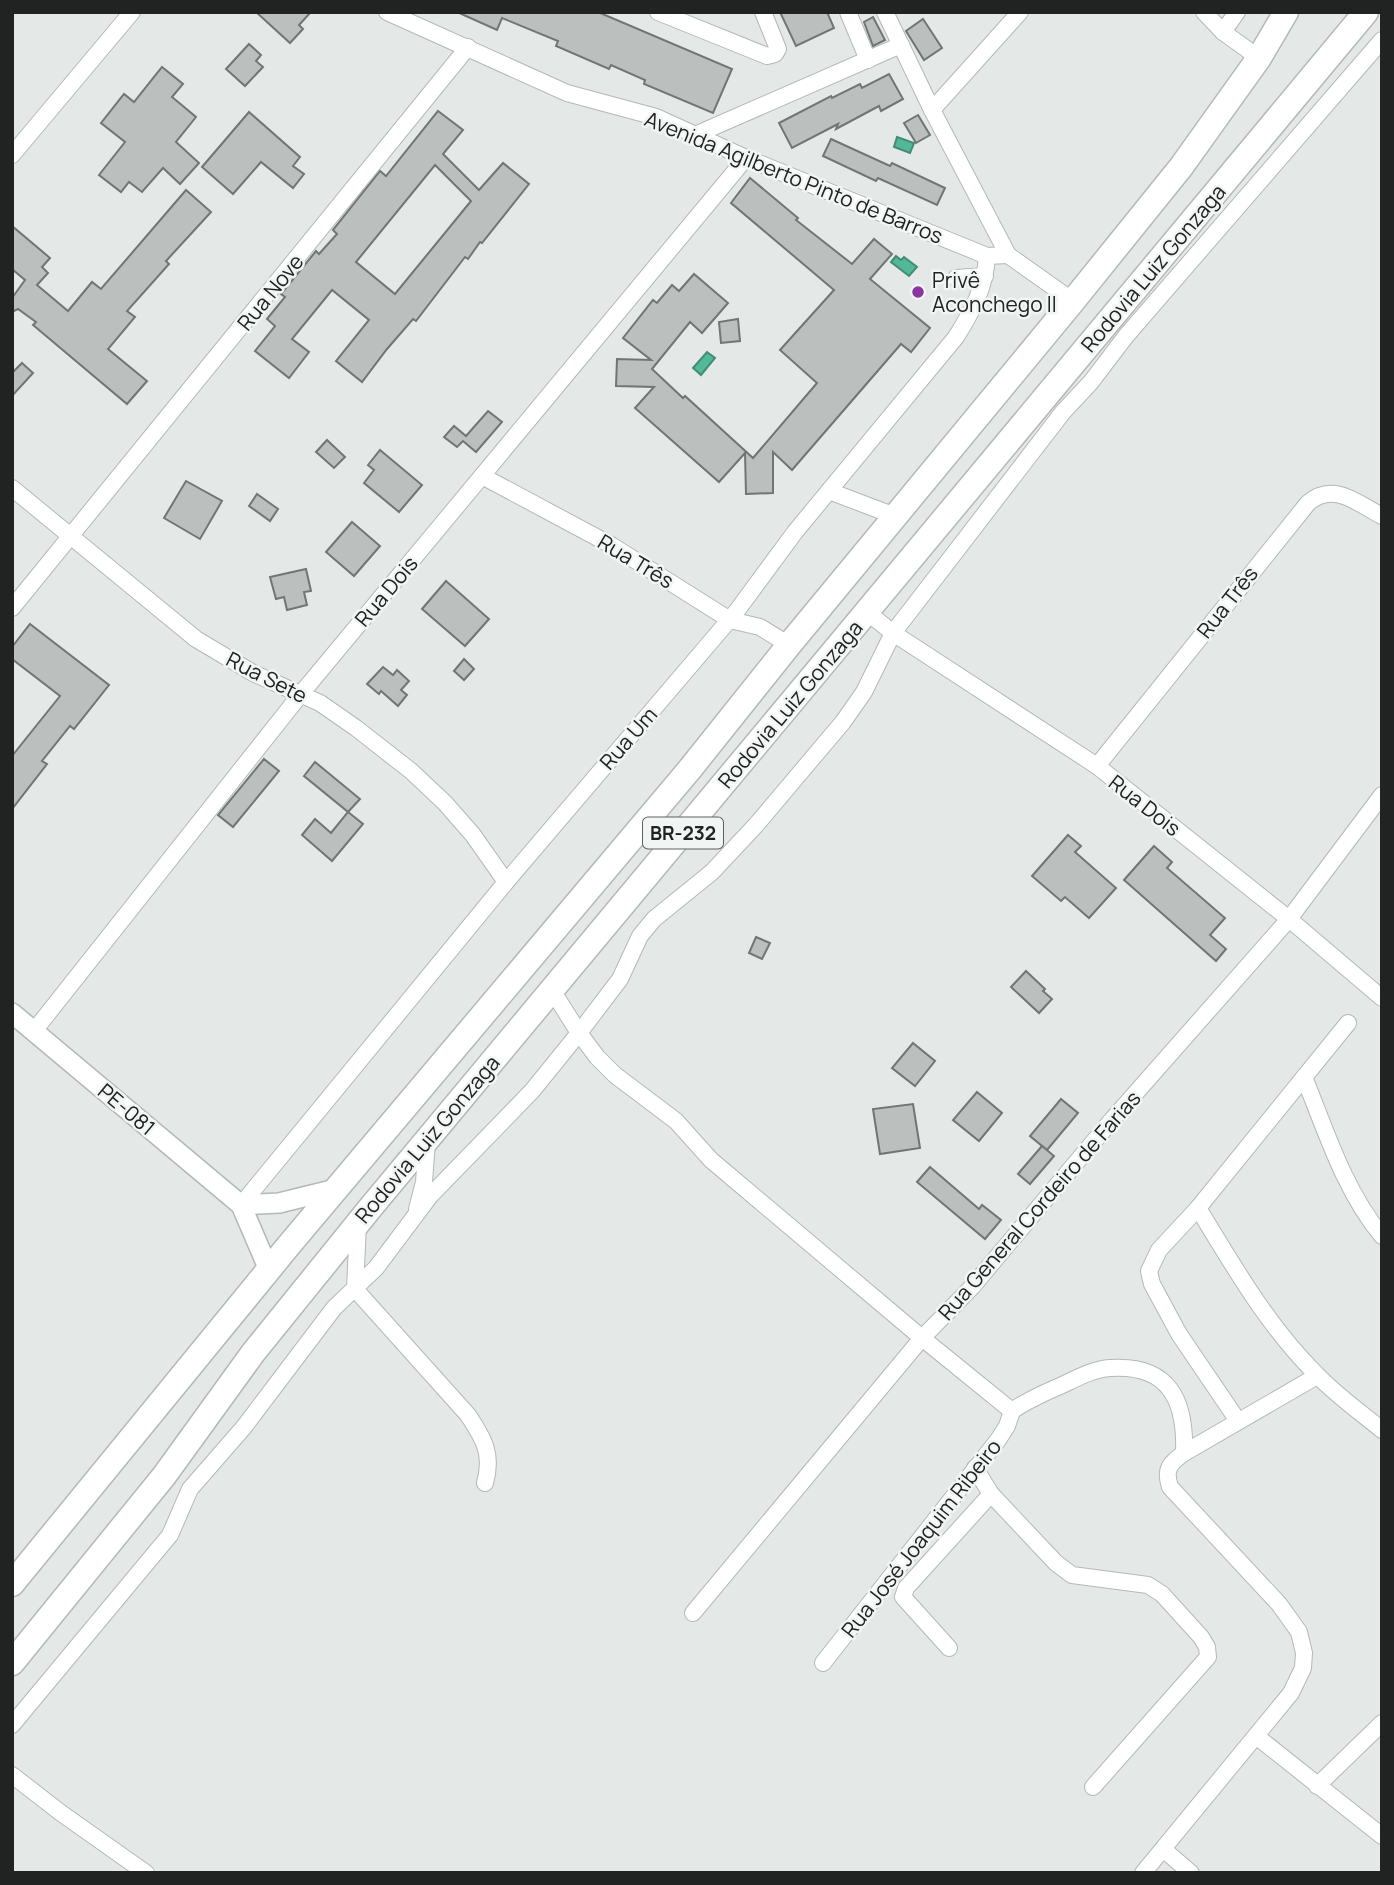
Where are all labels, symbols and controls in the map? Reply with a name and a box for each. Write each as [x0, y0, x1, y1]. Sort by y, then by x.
street label: Avenida Agilberto Pinto de Barros [641, 104, 947, 250]
street label: Rodovia Luiz Gonzaga [1074, 178, 1232, 358]
street label: Rua Nove [231, 248, 309, 336]
place label: Privê Aconchego II [932, 266, 1057, 318]
marker: Privê Aconchego II [910, 284, 926, 300]
street label: Rua Três [593, 527, 679, 595]
street label: Rua Dois [348, 550, 424, 632]
street label: Rua Três [1190, 560, 1264, 644]
street label: Rodovia Luiz Gonzaga [711, 614, 869, 794]
street label: Rua Sete [222, 645, 312, 709]
street label: Rua Um [593, 701, 663, 775]
street label: Rua Dois [1103, 768, 1187, 842]
road number: BR-232 [643, 818, 723, 848]
street label: Rodovia Luiz Gonzaga [348, 1049, 506, 1229]
street label: PE-081 [92, 1077, 162, 1141]
street label: Rua General Cordeiro de Farias [932, 1084, 1146, 1326]
street label: Rua José Joaquim Ribeiro [835, 1433, 1007, 1643]

